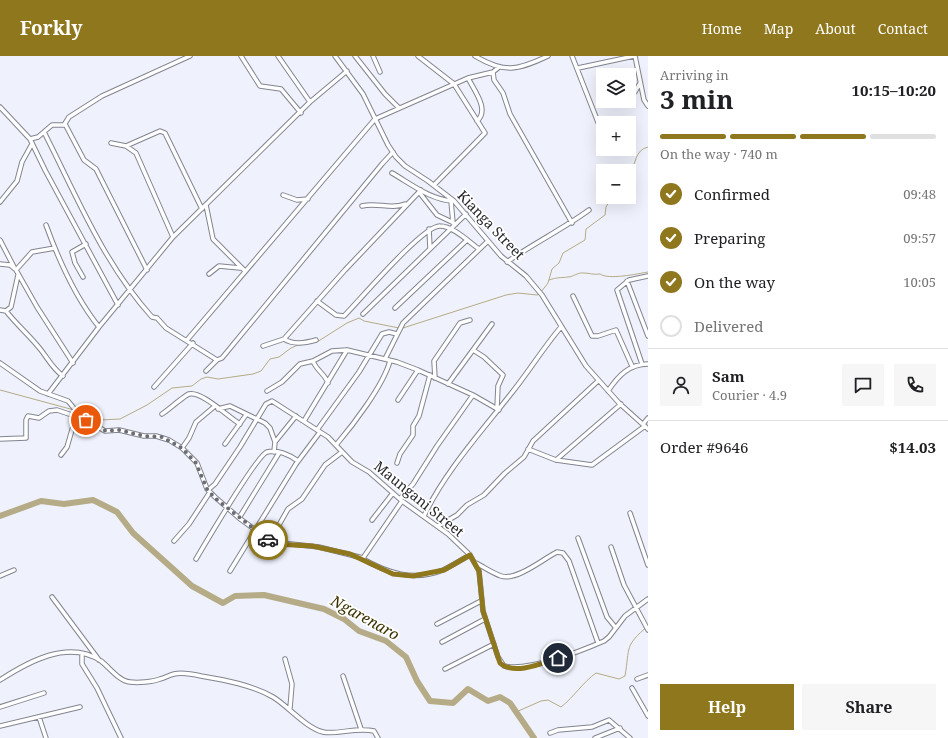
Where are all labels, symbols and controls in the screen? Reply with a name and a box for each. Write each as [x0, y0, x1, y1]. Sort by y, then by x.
text: Forkly [20, 15, 82, 41]
text: Home [702, 19, 742, 38]
text: Map [764, 19, 793, 38]
text: About [815, 19, 856, 38]
text: Contact [878, 19, 928, 38]
text: Arriving in [660, 66, 729, 84]
map controls [596, 68, 636, 204]
button: layers [596, 68, 636, 108]
text: 10:15–10:20 [852, 80, 936, 100]
text: 3 min [660, 81, 734, 117]
button: + [596, 116, 636, 156]
text: On the way · 740 m [660, 145, 778, 163]
button: − [596, 164, 636, 204]
icon: check [660, 183, 682, 205]
text: Confirmed [694, 184, 770, 204]
text: 09:48 [903, 185, 936, 203]
street label: Kianga Street [454, 186, 529, 263]
icon: check [660, 227, 682, 249]
text: Preparing [694, 228, 765, 248]
text: 09:57 [903, 229, 936, 247]
icon: check [660, 271, 682, 293]
text: On the way [694, 272, 775, 292]
text: 10:05 [903, 273, 936, 291]
text: Delivered [694, 316, 763, 336]
button: person [660, 364, 702, 406]
button: chat [842, 364, 884, 406]
button: phone [894, 364, 936, 406]
text: Sam [712, 366, 744, 386]
text: Courier · 4.9 [712, 386, 787, 404]
pin [69, 403, 103, 437]
icon: bag [75, 409, 97, 431]
text: Order #9646 [660, 437, 748, 457]
text: $14.03 [889, 437, 936, 457]
street label: Maungani Street [370, 456, 468, 541]
courier [248, 520, 288, 560]
icon: car [257, 529, 279, 551]
water label: Ngarenaro [327, 590, 403, 644]
pin [541, 641, 575, 675]
icon: home [547, 647, 569, 669]
button: Help [660, 684, 794, 730]
button: Share [802, 684, 936, 730]

